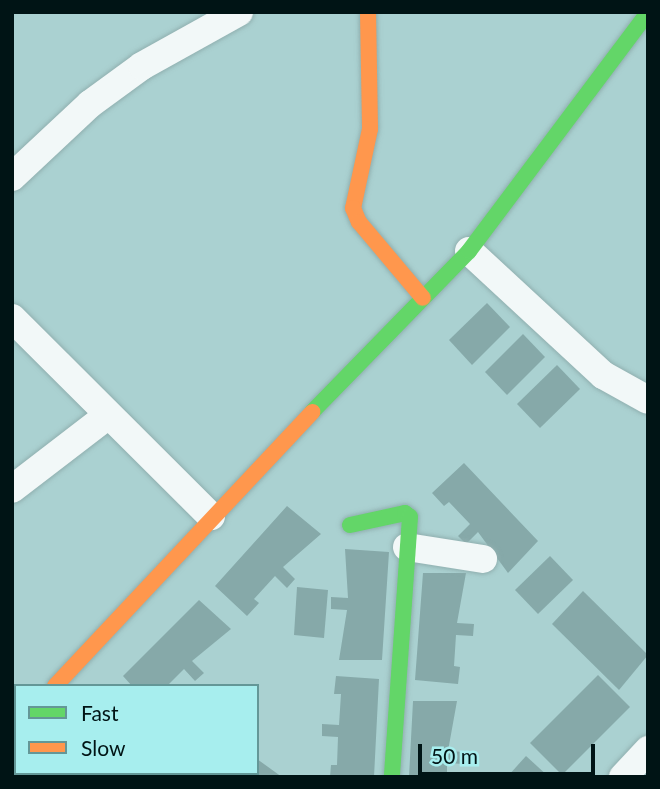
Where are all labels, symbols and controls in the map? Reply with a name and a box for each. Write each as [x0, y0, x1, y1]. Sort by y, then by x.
legend [14, 684, 259, 775]
text: Fast [81, 700, 118, 725]
scale bar [422, 730, 599, 774]
text: Slow [81, 735, 125, 760]
text: 50 m [431, 743, 478, 768]

